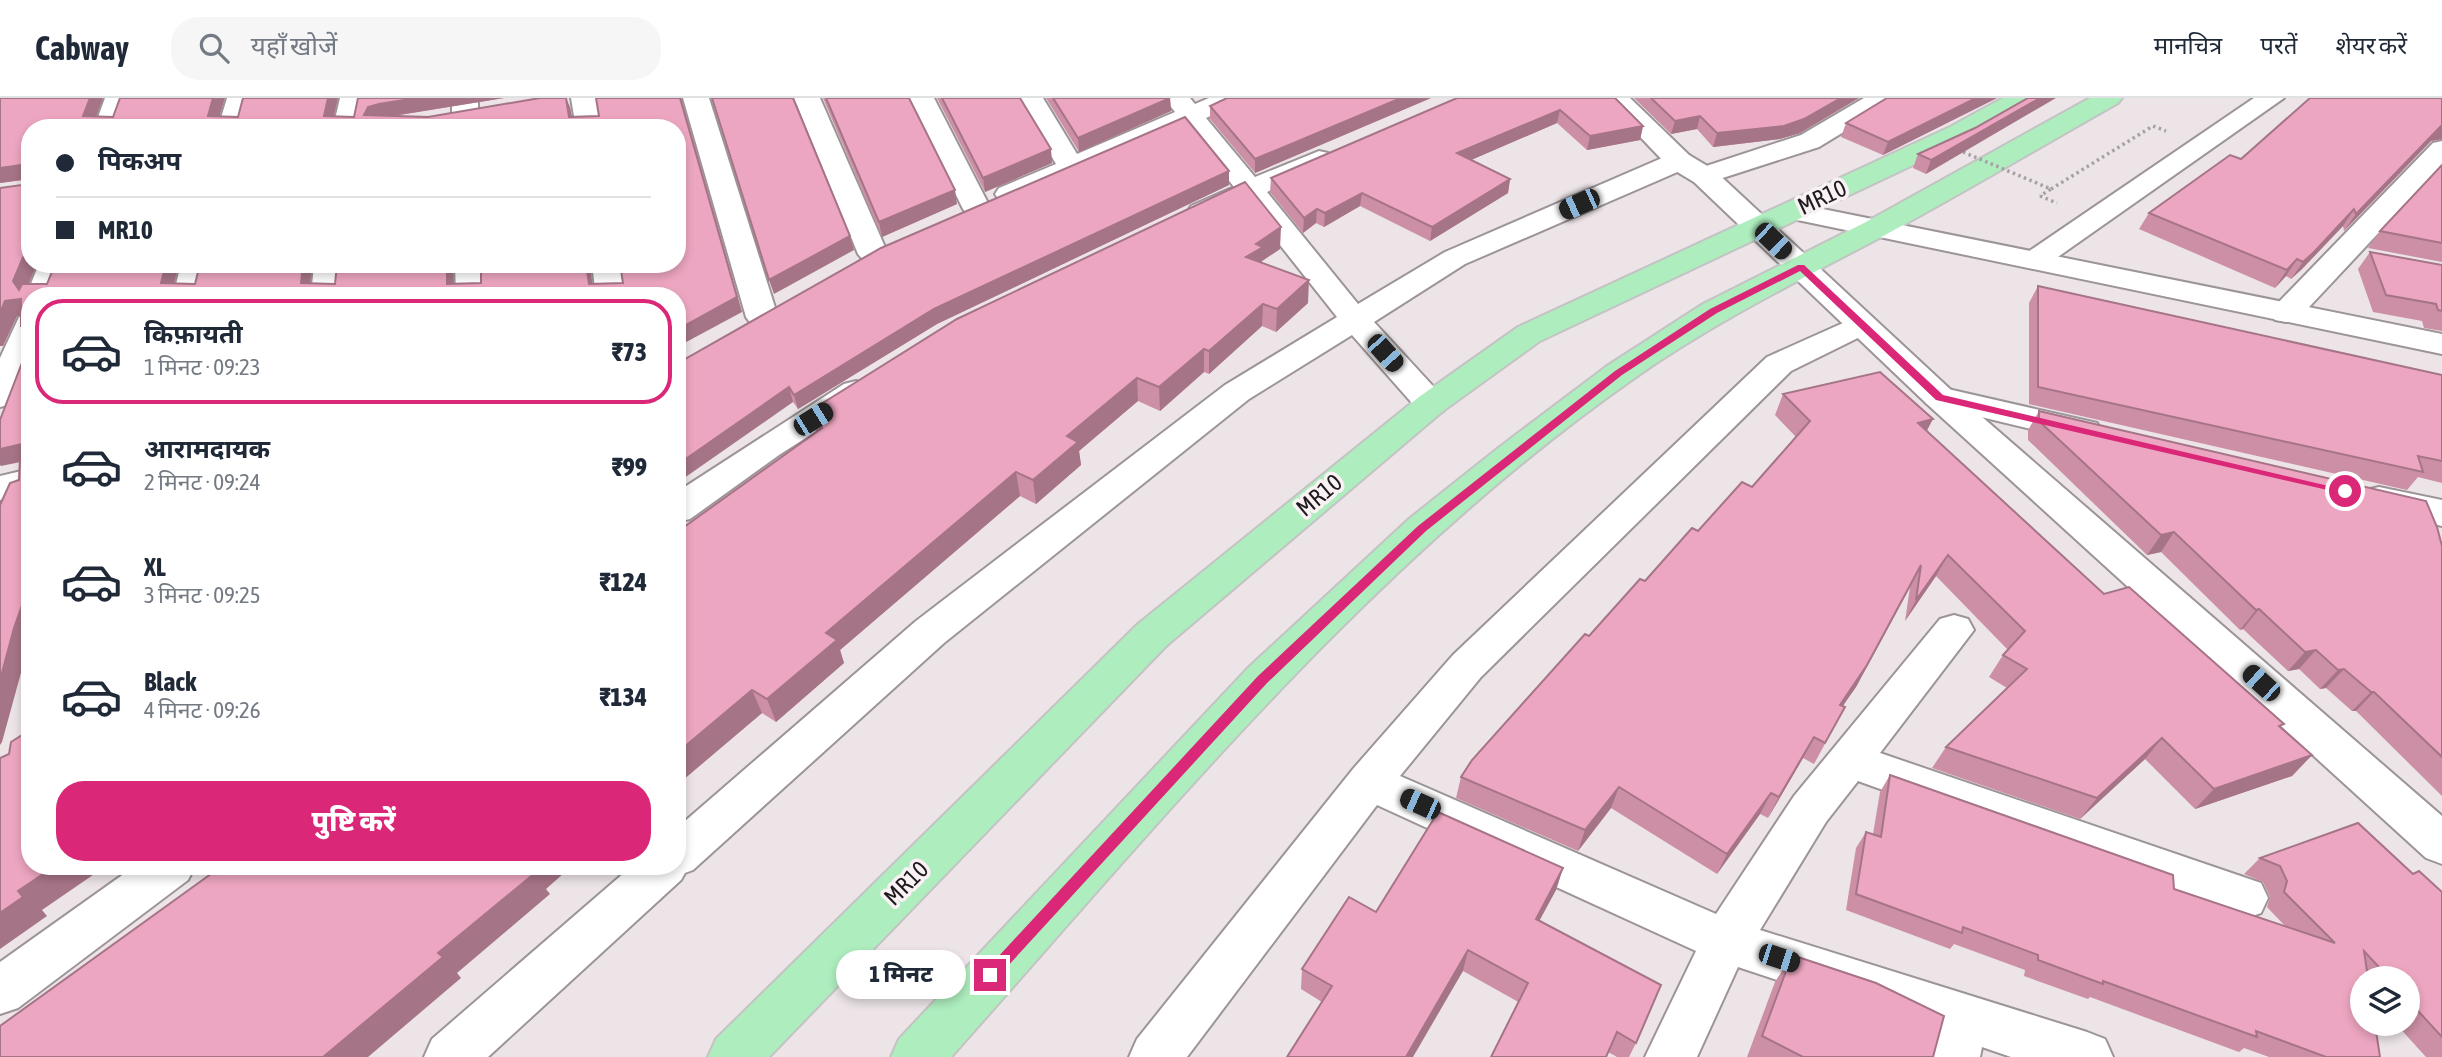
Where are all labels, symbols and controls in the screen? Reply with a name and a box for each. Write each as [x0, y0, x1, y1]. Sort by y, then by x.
search box [171, 17, 661, 80]
text: Cabway [35, 29, 129, 67]
icon: search [195, 29, 233, 67]
text: यहाँ खोजें [251, 31, 337, 61]
text: मानचित्र [2154, 32, 2222, 59]
text: परतें [2260, 32, 2297, 59]
text: शेयर करें [2335, 32, 2407, 59]
text: पिकअप [98, 146, 181, 176]
street label: MR10 [1793, 174, 1851, 220]
car [1556, 186, 1603, 222]
text: MR10 [98, 215, 153, 245]
car [1751, 219, 1796, 263]
text: किफ़ायती [144, 319, 243, 349]
icon: car [60, 320, 123, 383]
car [1364, 330, 1407, 376]
text: ₹73 [611, 337, 647, 367]
text: 1 मिनट · 09:23 [144, 354, 261, 380]
car [790, 399, 837, 439]
text: आरामदायक [144, 434, 270, 464]
icon: car [60, 435, 123, 498]
text: ₹99 [611, 452, 647, 482]
street label: MR10 [1291, 468, 1347, 522]
text: 2 मिनट · 09:24 [144, 469, 261, 495]
route start [2329, 475, 2361, 507]
icon: car [60, 550, 123, 613]
text: XL [144, 552, 166, 582]
text: ₹124 [599, 567, 647, 597]
text: 3 मिनट · 09:25 [144, 582, 261, 608]
car [2239, 661, 2284, 705]
icon: car [60, 665, 123, 728]
text: Black [144, 667, 196, 697]
text: ₹134 [599, 682, 647, 712]
text: 4 मिनट · 09:26 [144, 697, 261, 723]
button: पुष्टि करें [56, 781, 651, 861]
car [1397, 786, 1444, 822]
street label: MR10 [879, 856, 933, 910]
car [1756, 942, 1803, 974]
callout: 1 मिनट [836, 950, 965, 1000]
route end [974, 959, 1006, 991]
text: 1 मिनट [869, 961, 933, 987]
map controls [2350, 966, 2420, 1036]
button: layers [2350, 966, 2420, 1036]

